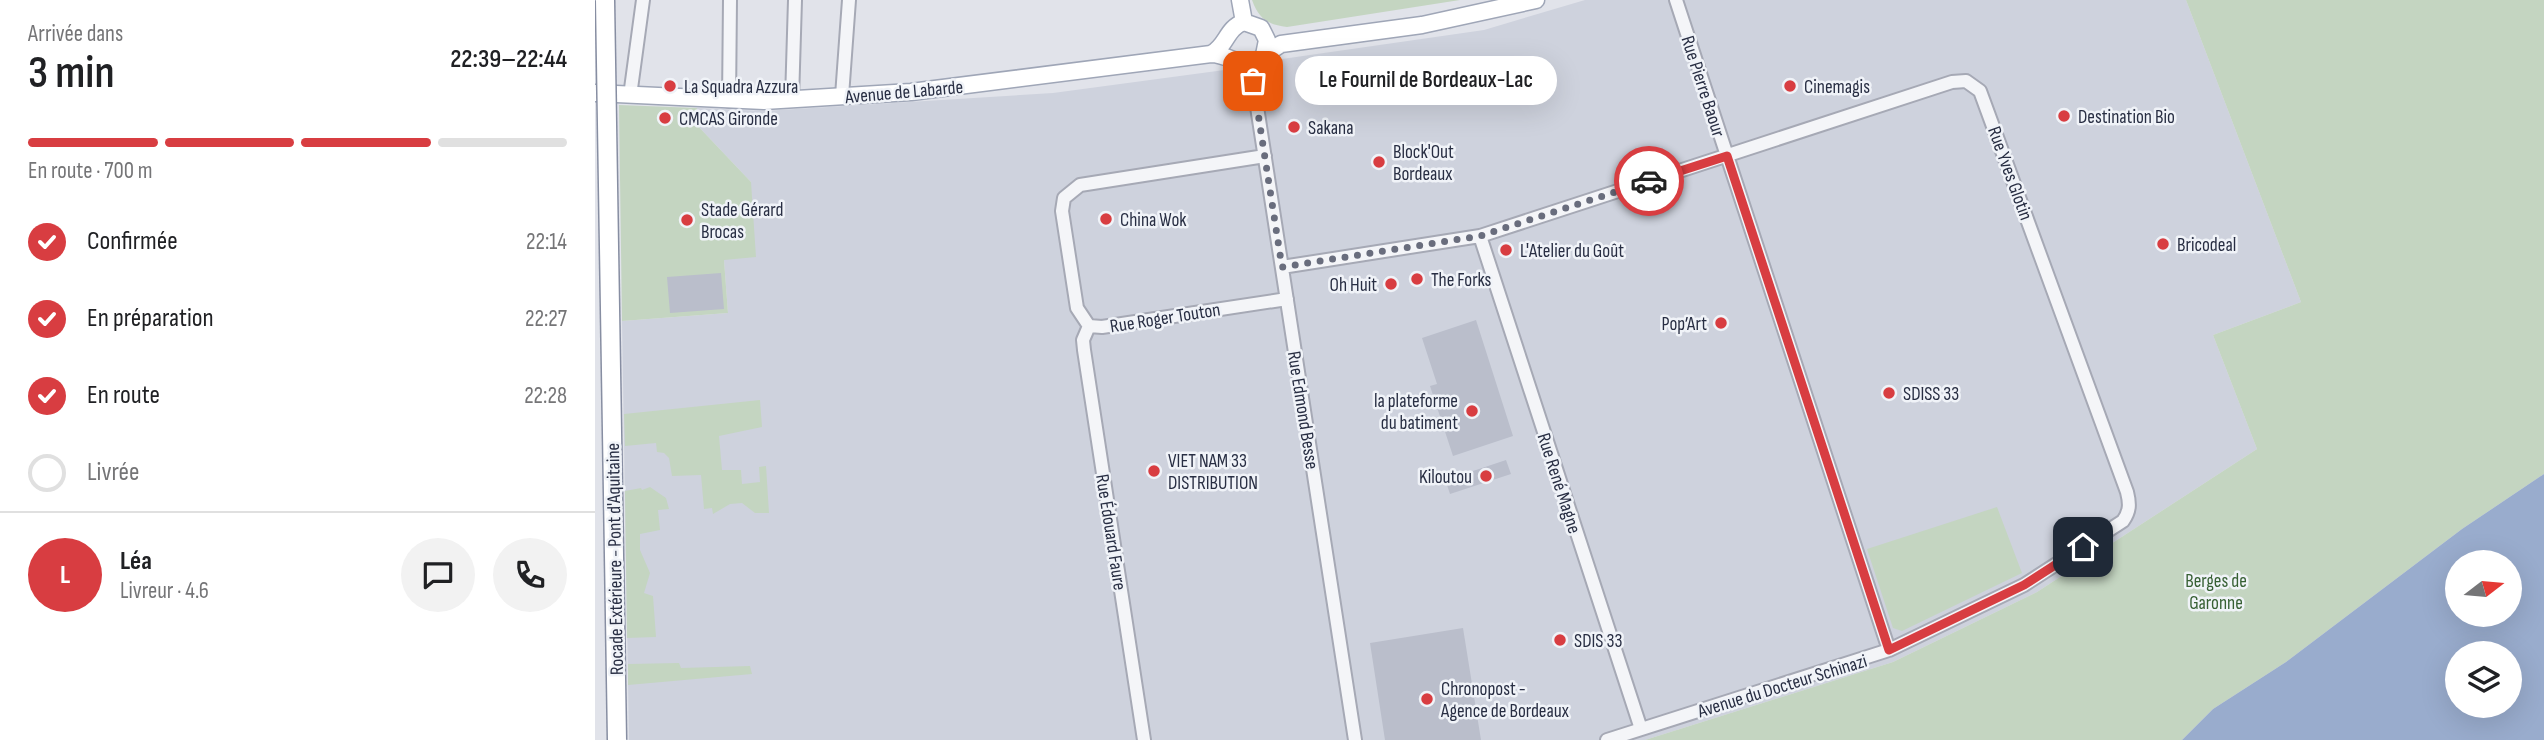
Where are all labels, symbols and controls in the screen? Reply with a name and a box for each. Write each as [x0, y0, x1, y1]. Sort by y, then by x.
text: Arrivée dans [28, 20, 123, 48]
street label: Rue Pierre Baour [1675, 33, 1730, 140]
text: 22:39–22:44 [450, 44, 567, 75]
text: 3 min [28, 46, 115, 101]
pin [1223, 51, 1283, 111]
callout: Le Fournil de Bordeaux-Lac [1295, 56, 1557, 106]
icon: bag [1234, 62, 1272, 100]
text: Le Fournil de Bordeaux-Lac [1319, 66, 1533, 94]
place label: La Squadra Azzura [684, 76, 798, 99]
street label: Avenue de Labarde [843, 76, 964, 109]
place label: Cinemagis [1804, 76, 1870, 99]
marker: La Squadra Azzura [662, 78, 678, 94]
marker: Cinemagis [1782, 78, 1798, 94]
place label: Destination Bio [2078, 106, 2175, 129]
place label: CMCAS Gironde [679, 108, 778, 131]
marker: Destination Bio [2056, 108, 2072, 124]
marker: CMCAS Gironde [657, 110, 673, 126]
place label: Sakana [1308, 117, 1353, 140]
marker: Sakana [1286, 119, 1302, 135]
street label: Rue Yves Glotin [1982, 123, 2037, 224]
place label: Block'Out Bordeaux [1393, 141, 1454, 186]
courier [1614, 146, 1684, 216]
marker: Block'Out Bordeaux [1371, 154, 1387, 170]
text: En route · 700 m [28, 157, 152, 185]
icon: car [1630, 162, 1668, 200]
place label: Stade Gérard Brocas [701, 199, 783, 244]
place label: China Wok [1120, 209, 1187, 232]
marker: China Wok [1098, 211, 1114, 227]
marker: Stade Gérard Brocas [679, 212, 695, 228]
icon: check [28, 223, 66, 261]
text: Confirmée [87, 226, 178, 257]
text: 22:14 [526, 228, 567, 256]
place label: Bricodeal [2177, 234, 2236, 257]
marker: Bricodeal [2155, 236, 2171, 252]
place label: L'Atelier du Goût [1520, 240, 1624, 263]
marker: L'Atelier du Goût [1498, 242, 1514, 258]
place label: The Forks [1431, 269, 1492, 292]
marker: The Forks [1409, 271, 1425, 287]
place label: Oh Huit [1330, 274, 1377, 297]
marker: Oh Huit [1383, 276, 1399, 292]
street label: Rue Roger Touton [1108, 298, 1222, 339]
icon: check [28, 300, 66, 338]
text: En préparation [87, 303, 214, 334]
text: 22:27 [525, 305, 567, 333]
place label: Pop’Art [1661, 313, 1707, 336]
marker: Pop’Art [1713, 315, 1729, 331]
street label: Rue Edmond Besse [1282, 349, 1323, 471]
icon: check [28, 377, 66, 415]
text: En route [87, 380, 160, 411]
text: 22:28 [524, 382, 567, 410]
place label: SDISS 33 [1903, 383, 1959, 406]
marker: SDISS 33 [1881, 385, 1897, 401]
place label: la plateforme du batiment [1374, 390, 1458, 435]
marker: la plateforme du batiment [1464, 403, 1480, 419]
street label: Rue René Magne [1532, 430, 1586, 537]
street label: Rocade Extérieure - Pont d'Aquitaine [602, 443, 629, 675]
place label: VIET NAM 33 DISTRIBUTION [1168, 450, 1258, 495]
text: Livrée [87, 457, 139, 488]
marker: VIET NAM 33 DISTRIBUTION [1146, 463, 1162, 479]
place label: Kiloutou [1419, 466, 1472, 489]
marker: Kiloutou [1478, 468, 1494, 484]
street label: Rue Édouard Faure [1090, 473, 1131, 592]
pin [2053, 517, 2113, 577]
icon: home [2064, 528, 2102, 566]
button: chat [401, 538, 475, 612]
button: phone [493, 538, 567, 612]
text: Léa [120, 546, 152, 577]
north arrow [2445, 550, 2522, 626]
map controls [2445, 550, 2522, 718]
text: L [60, 560, 70, 591]
park label: Berges de Garonne [2185, 570, 2247, 615]
text: Livreur · 4.6 [120, 577, 209, 605]
place label: SDIS 33 [1574, 630, 1622, 653]
marker: SDIS 33 [1552, 632, 1568, 648]
button: layers [2445, 641, 2522, 718]
street label: Avenue du Docteur Schinazi [1694, 650, 1870, 723]
place label: Chronopost - Agence de Bordeaux [1440, 678, 1569, 723]
marker: Chronopost - Agence de Bordeaux [1419, 691, 1435, 707]

